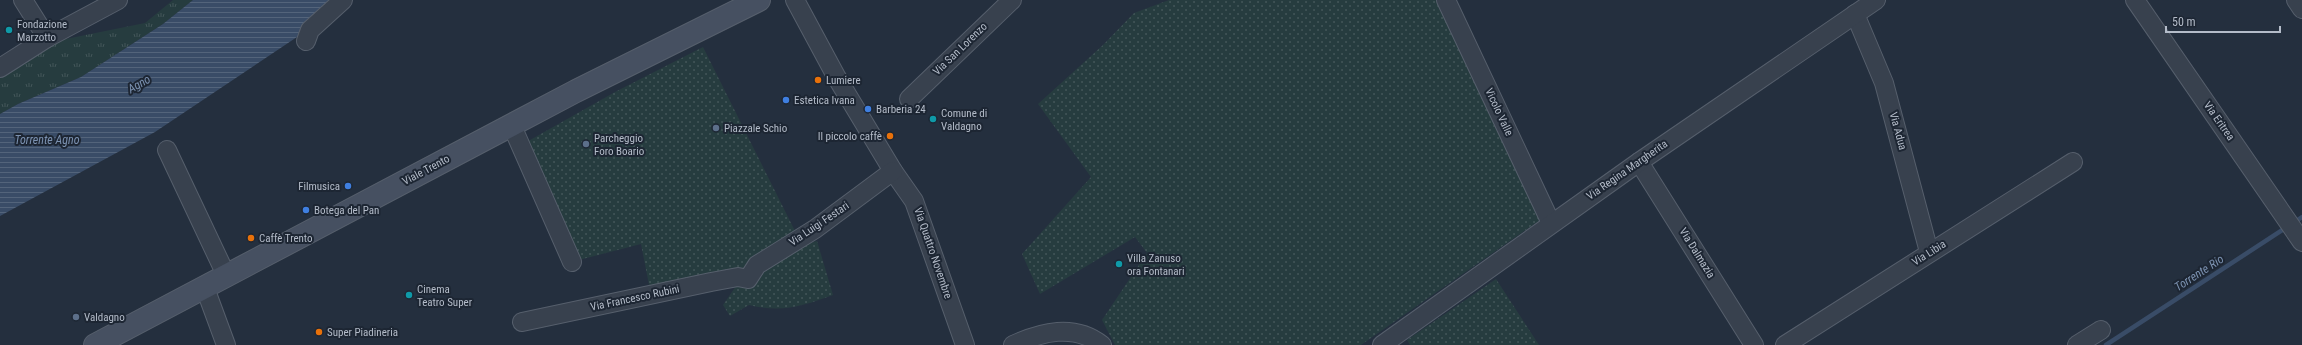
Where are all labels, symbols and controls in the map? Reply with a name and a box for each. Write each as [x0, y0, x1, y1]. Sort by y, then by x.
scale bar [2166, 8, 2280, 34]
text: 50 m [2172, 15, 2196, 29]
place label: Fondazione Marzotto [17, 18, 67, 44]
street label: Via San Lorenzo [930, 20, 990, 78]
marker: Fondazione Marzotto [4, 25, 14, 35]
water label: Agno [124, 72, 153, 97]
place label: Lumiere [826, 74, 861, 87]
marker: Lumiere [813, 75, 823, 85]
street label: Vicolo Valle [1482, 86, 1516, 138]
place label: Estetica Ivana [794, 94, 855, 107]
marker: Estetica Ivana [781, 95, 791, 105]
street label: Via Eritrea [2201, 99, 2237, 143]
place label: Barberia 24 [876, 103, 926, 116]
marker: Barberia 24 [863, 104, 873, 114]
place label: Comune di Valdagno [941, 107, 987, 133]
street label: Via Adua [1887, 111, 1909, 151]
marker: Comune di Valdagno [928, 114, 938, 124]
place label: Piazzale Schio [724, 122, 788, 135]
marker: Piazzale Schio [711, 123, 721, 133]
place label: Il piccolo caffè [818, 130, 882, 143]
marker: Il piccolo caffè [885, 131, 895, 141]
place label: Parcheggio Foro Boario [594, 132, 645, 158]
water label: Torrente Agno [15, 133, 80, 147]
street label: Via Regina Margherita [1584, 137, 1670, 203]
marker: Parcheggio Foro Boario [581, 139, 591, 149]
street label: Viale Trento [400, 152, 452, 188]
place label: Filmusica [298, 180, 340, 193]
marker: Filmusica [343, 181, 353, 191]
street label: Via Luigi Festari [787, 199, 851, 249]
place label: Botega del Pan [314, 204, 379, 217]
marker: Botega del Pan [301, 205, 311, 215]
street label: Via Quattro Novembre [911, 206, 955, 300]
street label: Via Dalmazia [1676, 225, 1718, 281]
place label: Caffè Trento [259, 232, 313, 245]
marker: Caffè Trento [246, 233, 256, 243]
street label: Via Libia [1910, 238, 1948, 268]
place label: Villa Zanuso ora Fontanari [1127, 252, 1184, 278]
water label: Torrente Rio [2172, 252, 2226, 294]
marker: Villa Zanuso ora Fontanari [1114, 259, 1124, 269]
street label: Via Francesco Rubini [589, 282, 681, 314]
place label: Cinema Teatro Super [417, 283, 473, 309]
marker: Cinema Teatro Super [404, 290, 414, 300]
place label: Valdagno [84, 311, 125, 324]
marker: Valdagno [71, 312, 81, 322]
place label: Super Piadineria [327, 326, 398, 339]
marker: Super Piadineria [314, 327, 324, 337]

